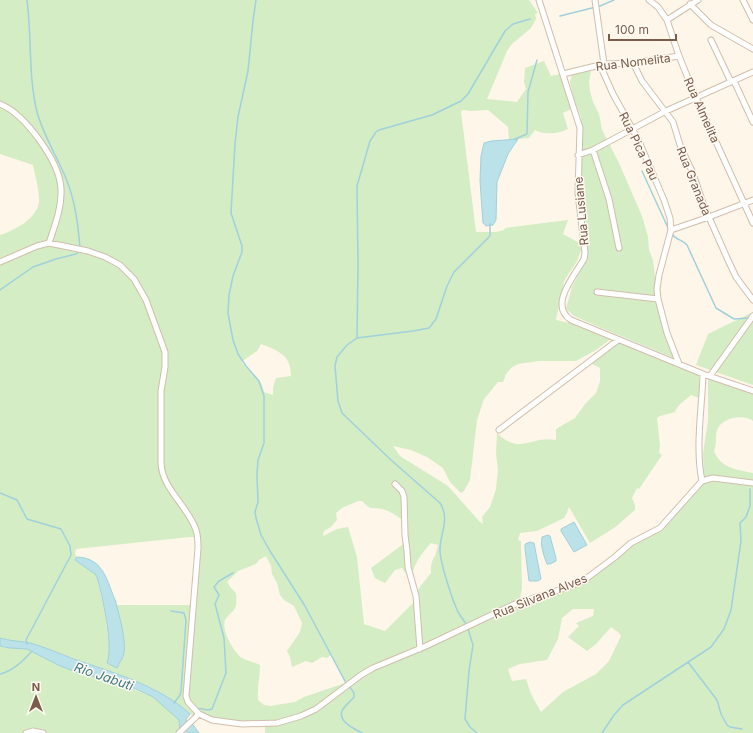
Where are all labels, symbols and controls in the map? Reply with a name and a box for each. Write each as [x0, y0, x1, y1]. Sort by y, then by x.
scale bar [609, 16, 676, 42]
text: 100 m [615, 22, 649, 37]
street label: Rua Nomelita [595, 50, 671, 74]
street label: Rua Almelita [681, 75, 723, 145]
street label: Rua Pica Pau [616, 109, 662, 183]
street label: Rua Granada [673, 144, 715, 218]
street label: Rua Lusiane [571, 176, 591, 246]
street label: Rua Silvana Alves [491, 570, 589, 622]
water label: Rio Jabuti [72, 658, 136, 694]
north arrow [16, 677, 56, 717]
text: N [32, 680, 40, 694]

